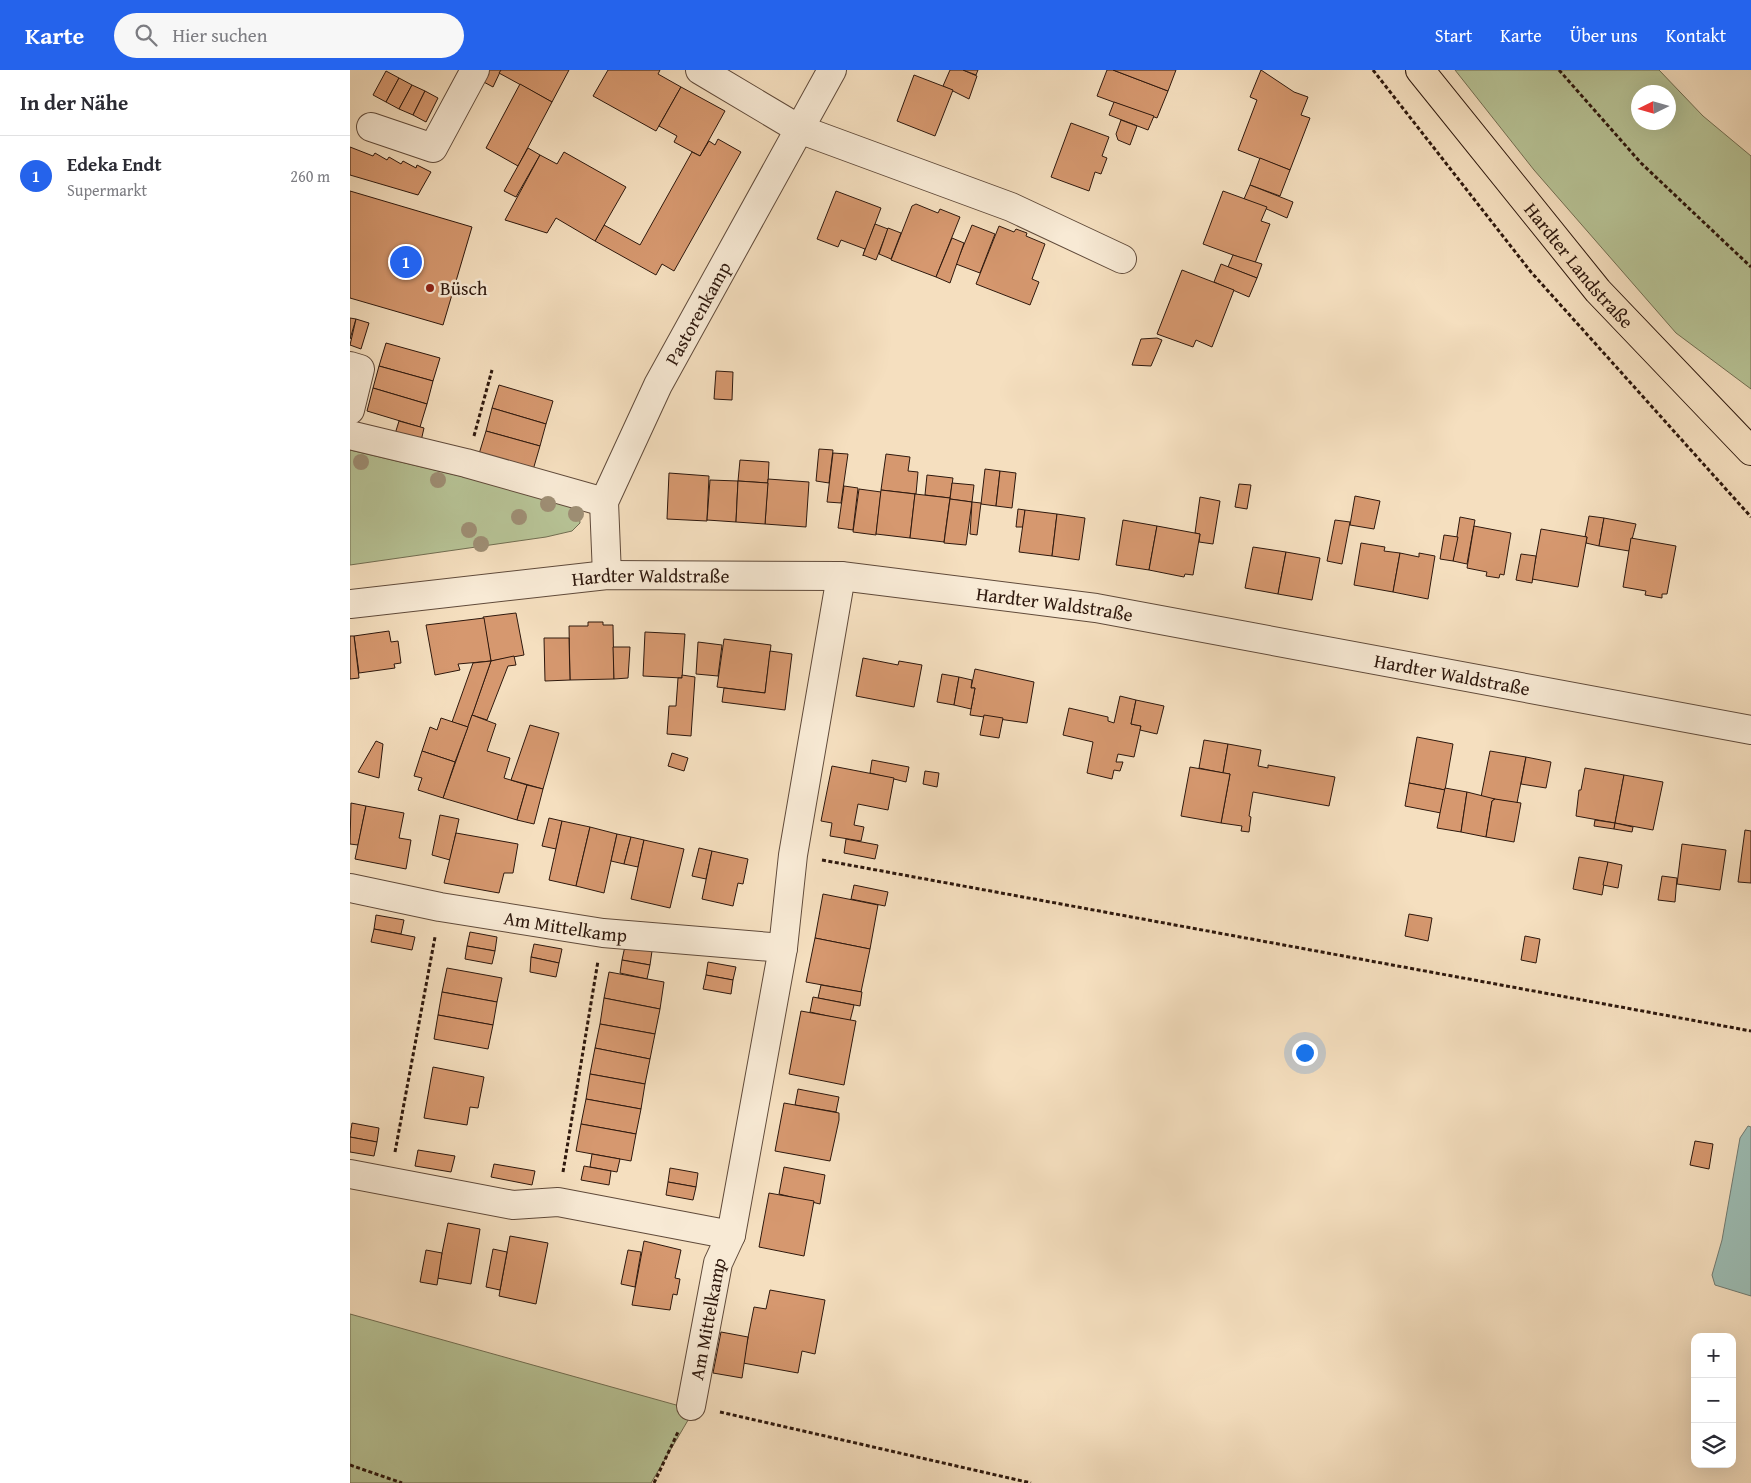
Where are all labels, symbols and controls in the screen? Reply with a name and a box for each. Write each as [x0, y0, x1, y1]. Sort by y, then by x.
search box [114, 13, 464, 58]
text: Karte [25, 18, 84, 53]
icon: search [132, 21, 160, 49]
text: Hier suchen [172, 21, 267, 49]
text: Start [1435, 22, 1472, 49]
text: Karte [1500, 22, 1542, 49]
text: Über uns [1570, 22, 1638, 49]
text: Kontakt [1666, 22, 1726, 49]
north arrow [1631, 85, 1676, 130]
text: In der Nähe [20, 87, 128, 118]
text: Edeka Endt [67, 150, 162, 178]
text: 1 [32, 164, 40, 188]
text: 260 m [290, 164, 330, 188]
text: Supermarkt [67, 178, 147, 202]
street label: Hardter Landstraße [1518, 196, 1641, 335]
pin: 1 [390, 243, 422, 281]
street label: Pastorenkamp [658, 256, 738, 370]
place label: Büsch [440, 274, 488, 302]
marker: Büsch [424, 282, 436, 294]
street label: Hardter Waldstraße [570, 561, 729, 593]
street label: Hardter Waldstraße [975, 579, 1135, 629]
street label: Hardter Waldstraße [1372, 646, 1533, 703]
street label: Am Mittelkamp [502, 903, 628, 949]
your location [1292, 1040, 1318, 1066]
street label: Am Mittelkamp [682, 1252, 733, 1382]
map controls [1691, 1333, 1736, 1468]
button: + [1691, 1333, 1736, 1378]
button: − [1691, 1378, 1736, 1423]
button: layers [1691, 1423, 1736, 1468]

